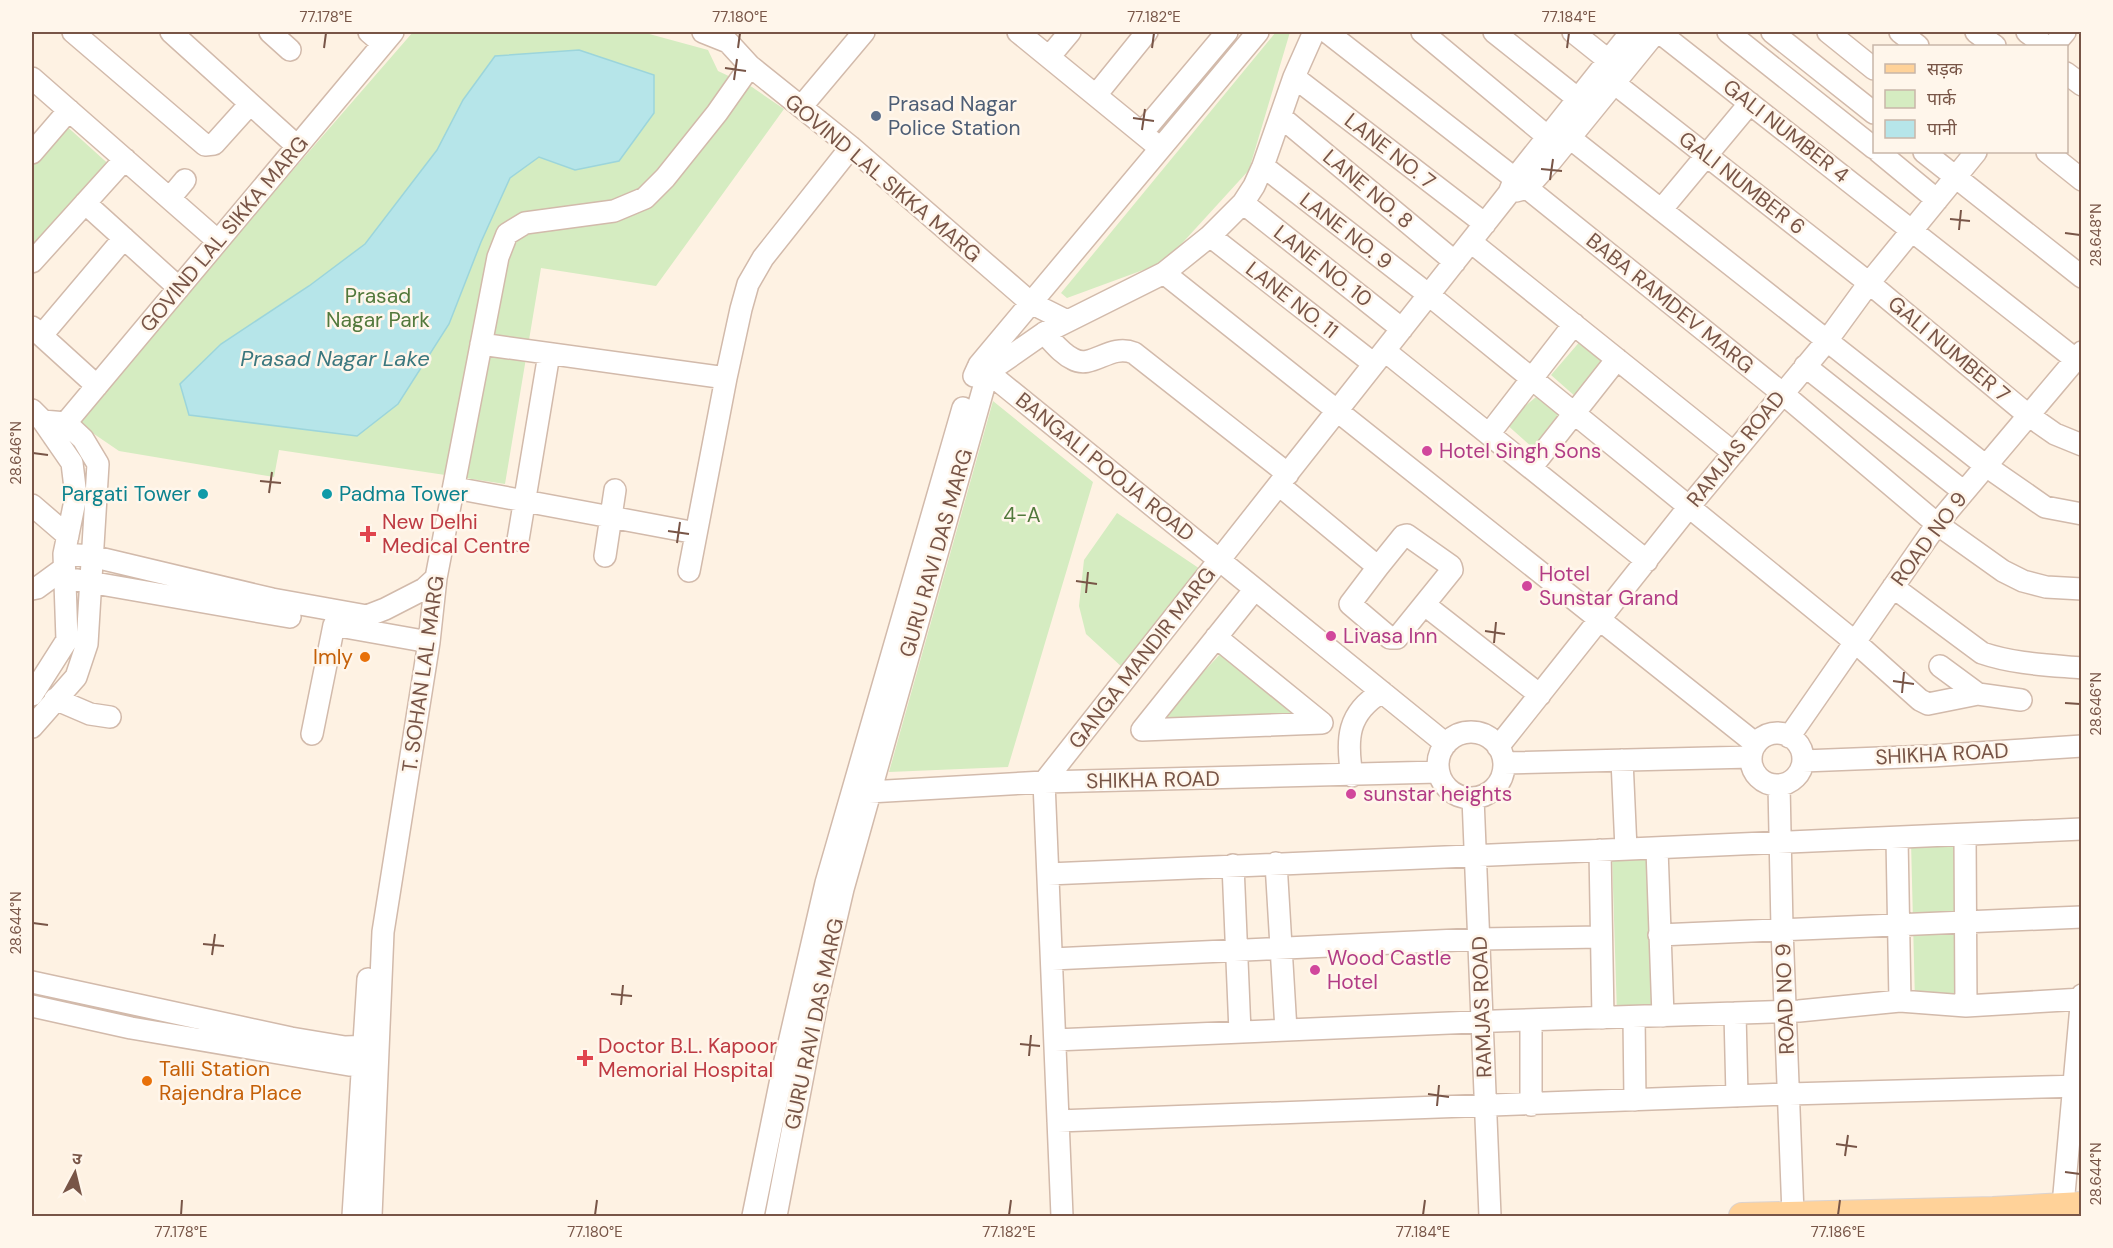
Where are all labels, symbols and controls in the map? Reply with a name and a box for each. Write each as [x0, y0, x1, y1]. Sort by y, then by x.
text: 77.178°E [300, 7, 352, 27]
text: 77.180°E [712, 7, 768, 27]
text: 77.182°E [1127, 7, 1181, 27]
text: 77.184°E [1542, 7, 1596, 27]
legend [1873, 45, 2068, 153]
text: सड़क [1927, 57, 1964, 81]
street label: GALI NUMBER 4 [1717, 73, 1855, 189]
text: पार्क [1927, 87, 1957, 111]
street label: GOVIND LAL SIKKA MARG [779, 88, 987, 268]
place label: Prasad Nagar Police Station [888, 90, 1021, 142]
street label: LANE NO. 7 [1339, 107, 1441, 195]
marker: Prasad Nagar Police Station [869, 109, 883, 123]
text: पानी [1927, 117, 1957, 141]
street label: GALI NUMBER 6 [1673, 125, 1811, 241]
street label: GOVIND LAL SIKKA MARG [134, 130, 314, 338]
street label: LANE NO. 8 [1317, 143, 1419, 235]
street label: LANE NO. 9 [1294, 186, 1398, 276]
text: 28.648°N [2086, 203, 2106, 267]
street label: LANE NO. 10 [1268, 219, 1378, 313]
street label: BABA RAMDEV MARG [1580, 227, 1760, 379]
street label: LANE NO. 11 [1240, 255, 1344, 345]
park label: Prasad Nagar Park [326, 282, 430, 334]
street label: GALI NUMBER 7 [1882, 290, 2016, 408]
water label: Prasad Nagar Lake [240, 344, 430, 373]
street label: RAMJAS ROAD [1681, 385, 1791, 513]
street label: BANGALI POOJA ROAD [1010, 386, 1200, 548]
text: 28.646°N [6, 421, 26, 485]
place label: Hotel Singh Sons [1439, 437, 1601, 465]
marker: Hotel Singh Sons [1420, 444, 1434, 458]
street label: GURU RAVI DAS MARG [893, 446, 979, 660]
place label: Pargati Tower [61, 480, 191, 508]
place label: Padma Tower [339, 480, 469, 508]
street label: ROAD NO 9 [1884, 486, 1974, 592]
marker: Pargati Tower [196, 487, 210, 501]
marker: Padma Tower [320, 487, 334, 501]
park label: 4-A [1003, 501, 1041, 529]
place label: New Delhi Medical Centre [382, 508, 530, 560]
marker: New Delhi Medical Centre [359, 525, 377, 543]
place label: Hotel Sunstar Grand [1539, 560, 1679, 612]
street label: GANGA MANDIR MARG [1062, 561, 1222, 755]
street label: T. SOHAN LAL MARG [395, 574, 451, 774]
marker: Hotel Sunstar Grand [1520, 579, 1534, 593]
place label: Livasa Inn [1343, 622, 1438, 650]
marker: Livasa Inn [1324, 629, 1338, 643]
place label: Imly [313, 643, 353, 671]
marker: Imly [358, 650, 372, 664]
text: 28.646°N [2086, 672, 2106, 736]
street label: SHIKHA ROAD [1875, 737, 2009, 771]
street label: SHIKHA ROAD [1086, 765, 1220, 795]
place label: sunstar heights [1363, 780, 1512, 808]
marker: sunstar heights [1344, 787, 1358, 801]
text: 28.644°N [6, 891, 26, 955]
street label: GURU RAVI DAS MARG [778, 916, 850, 1132]
street label: RAMJAS ROAD [1466, 936, 1498, 1078]
street label: ROAD NO 9 [1769, 943, 1801, 1055]
place label: Wood Castle Hotel [1327, 944, 1451, 996]
marker: Wood Castle Hotel [1308, 963, 1322, 977]
place label: Doctor B.L. Kapoor Memorial Hospital [598, 1032, 777, 1084]
marker: Doctor B.L. Kapoor Memorial Hospital [576, 1049, 594, 1067]
place label: Talli Station Rajendra Place [159, 1055, 302, 1107]
marker: Talli Station Rajendra Place [140, 1074, 154, 1088]
text: 28.644°N [2086, 1142, 2106, 1206]
north arrow [45, 1143, 105, 1203]
text: उ [71, 1148, 83, 1170]
text: 77.178°E [155, 1222, 207, 1242]
text: 77.180°E [567, 1222, 623, 1242]
text: 77.182°E [982, 1222, 1036, 1242]
text: 77.184°E [1396, 1222, 1450, 1242]
text: 77.186°E [1811, 1222, 1865, 1242]

